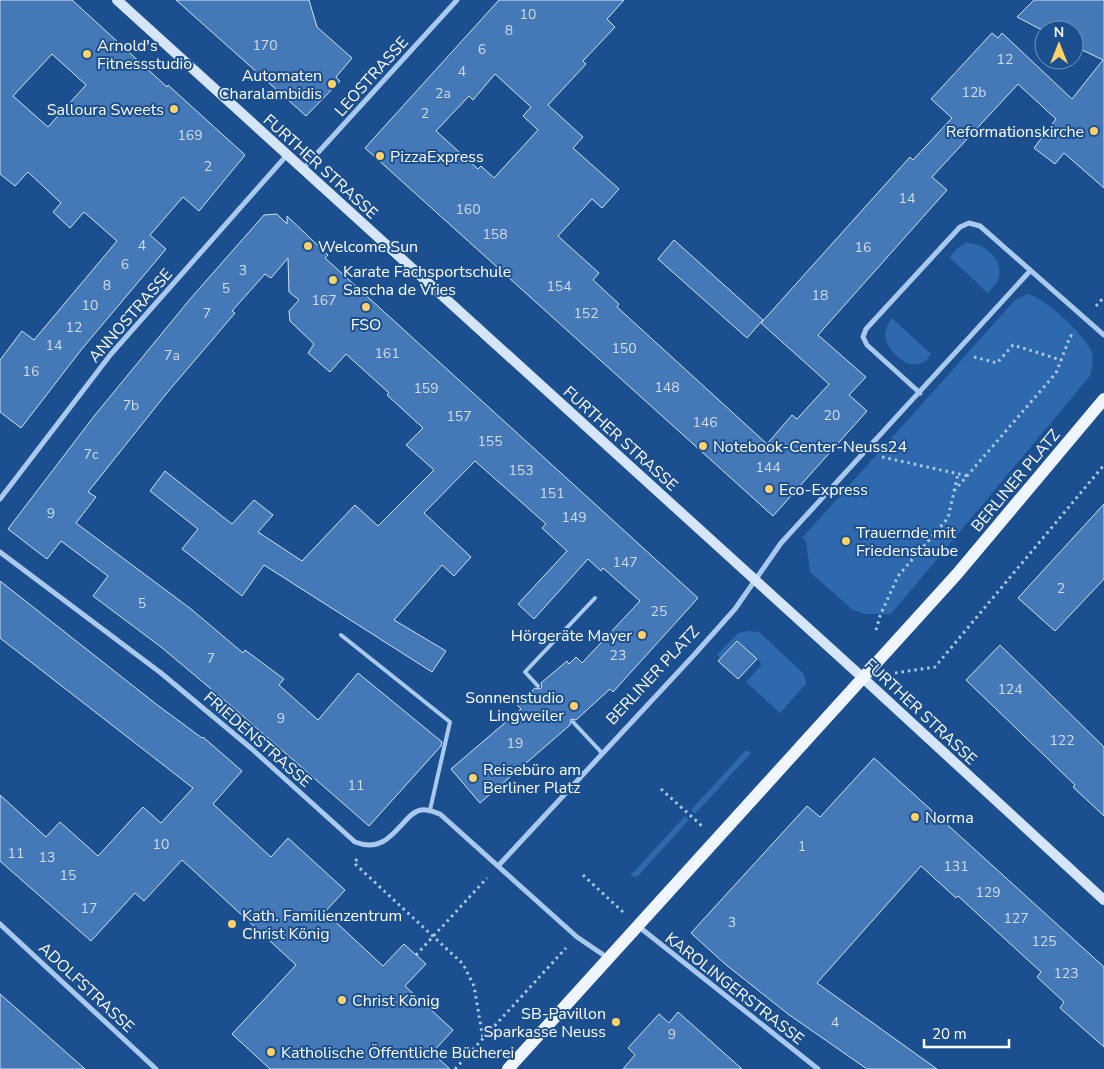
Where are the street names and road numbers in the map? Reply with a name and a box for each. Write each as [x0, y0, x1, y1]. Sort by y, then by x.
street label: LEOSTRASSE [330, 32, 414, 121]
street label: FURTHER STRASSE [258, 109, 382, 224]
street label: ANNOSTRASSE [84, 264, 178, 367]
street label: FURTHER STRASSE [558, 381, 682, 496]
street label: BERLINER PLATZ [966, 424, 1066, 537]
street label: BERLINER PLATZ [601, 621, 705, 730]
street label: FURTHER STRASSE [859, 654, 982, 770]
street label: FRIEDENSTRASSE [199, 687, 316, 793]
street label: KAROLINGERSTRASSE [660, 928, 808, 1050]
street label: ADOLFSTRASSE [34, 938, 139, 1038]

